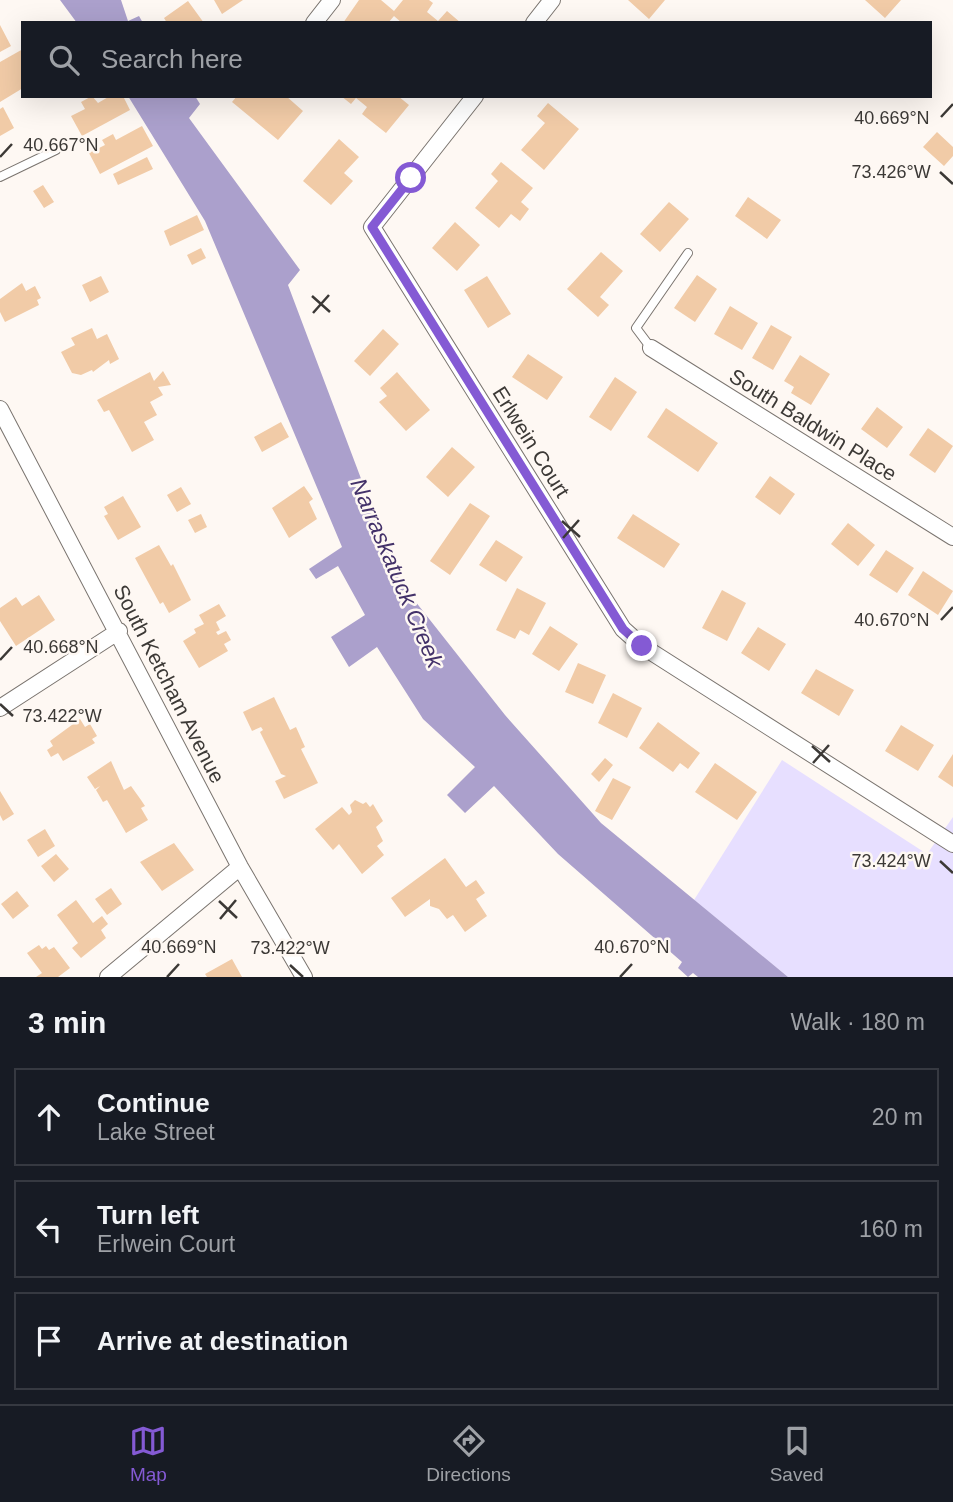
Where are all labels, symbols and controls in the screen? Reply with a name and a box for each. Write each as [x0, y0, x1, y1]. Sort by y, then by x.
search box [21, 21, 932, 98]
icon: search [45, 41, 83, 79]
text: Search here [101, 44, 243, 74]
text: 40.669°N [854, 108, 930, 128]
text: 40.667°N [23, 135, 99, 155]
route start [395, 162, 426, 193]
text: 73.426°W [851, 162, 931, 182]
street label: South Baldwin Place [725, 364, 901, 485]
street label: Erlwein Court [488, 382, 575, 501]
water label: Narraskatuck Creek [345, 474, 449, 673]
street label: South Ketcham Avenue [109, 581, 229, 787]
text: 40.670°N [854, 610, 930, 630]
route end [626, 630, 657, 661]
text: 40.668°N [23, 637, 99, 657]
text: 73.422°W [22, 706, 102, 726]
text: 73.424°W [851, 851, 931, 871]
text: 40.669°N [141, 937, 217, 957]
text: 40.670°N [594, 937, 670, 957]
text: 73.422°W [250, 938, 330, 958]
text: 3 min [28, 1006, 106, 1039]
text: Walk · 180 m [790, 1009, 925, 1035]
text: Continue [97, 1088, 210, 1118]
icon: ahead [30, 1098, 68, 1136]
text: 20 m [872, 1104, 923, 1130]
text: Lake Street [97, 1119, 215, 1145]
text: Turn left [97, 1200, 199, 1230]
icon: left [30, 1210, 68, 1248]
text: 160 m [859, 1216, 923, 1242]
text: Erlwein Court [97, 1231, 235, 1257]
icon: arrive [30, 1322, 68, 1360]
text: Arrive at destination [97, 1326, 348, 1356]
tab: Map [129, 1422, 167, 1486]
tab: Directions [426, 1422, 511, 1486]
tab: Saved [770, 1422, 824, 1486]

